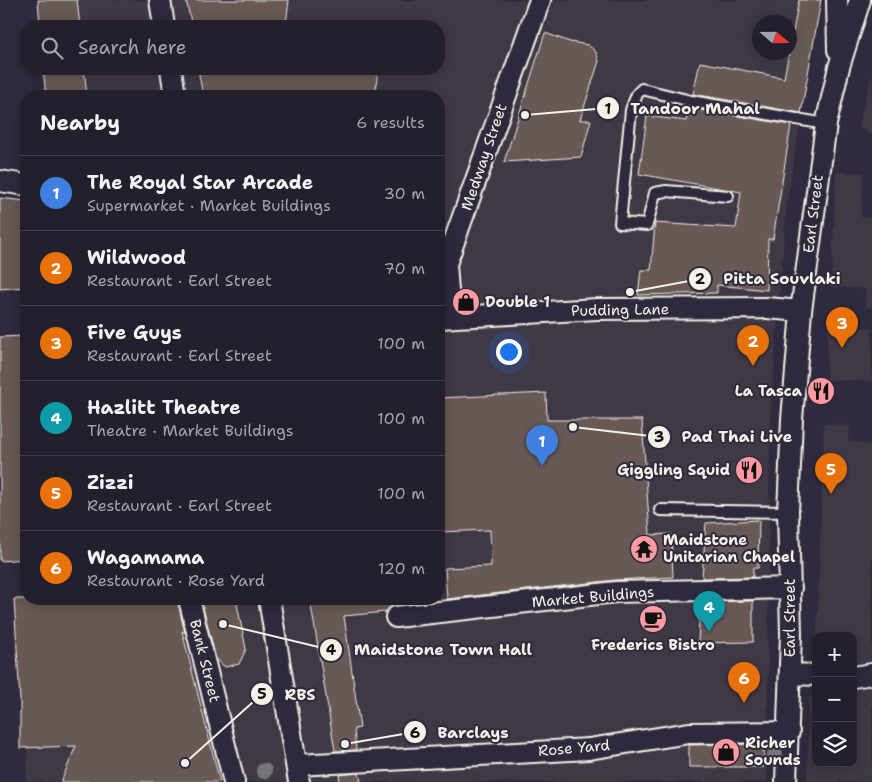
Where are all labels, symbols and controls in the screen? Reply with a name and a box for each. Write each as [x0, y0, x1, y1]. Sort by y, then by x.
north arrow [752, 15, 797, 60]
search box [20, 20, 445, 75]
icon: search [38, 34, 66, 62]
text: Search here [78, 35, 187, 60]
callout: Tandoor Mahal [596, 93, 770, 124]
text: Tandoor Mahal [630, 98, 760, 119]
text: 1 [605, 99, 612, 119]
street label: Medway Street [456, 101, 512, 213]
text: Nearby [40, 109, 120, 137]
text: 6 results [356, 112, 425, 133]
text: The Royal Star Arcade [87, 170, 313, 195]
street label: Earl Street [798, 174, 828, 254]
text: 1 [52, 183, 60, 204]
text: 30 m [384, 183, 425, 204]
text: Supermarket · Market Buildings [87, 195, 331, 216]
text: Wildwood [87, 245, 186, 270]
text: 2 [50, 258, 62, 279]
text: 70 m [384, 258, 425, 279]
callout: Pitta Souvlaki [688, 263, 850, 294]
text: Pitta Souvlaki [723, 268, 841, 289]
text: 2 [695, 269, 706, 289]
text: Restaurant · Earl Street [87, 270, 272, 291]
shop icon: Double 1 [451, 287, 481, 317]
place label: Double 1 [485, 292, 550, 312]
street label: Pudding Lane [571, 299, 669, 321]
pin: 3 [826, 307, 858, 348]
text: Five Guys [87, 320, 182, 345]
pin: 2 [737, 325, 769, 366]
text: 3 [50, 333, 62, 354]
text: 100 m [377, 333, 425, 354]
your location [496, 339, 522, 365]
text: Restaurant · Earl Street [87, 345, 272, 366]
restaurant icon: La Tasca [806, 376, 836, 406]
place label: La Tasca [735, 381, 803, 401]
text: Hazlitt Theatre [87, 395, 241, 420]
text: 4 [50, 408, 62, 429]
text: 100 m [377, 408, 425, 429]
text: Theatre · Market Buildings [87, 420, 294, 441]
callout: Pad Thai Live [647, 421, 803, 452]
pin: 1 [526, 425, 558, 466]
text: Pad Thai Live [682, 426, 793, 447]
text: 3 [654, 427, 664, 447]
pin: 5 [815, 453, 847, 494]
restaurant icon: Giggling Squid [734, 455, 764, 485]
place label: Giggling Squid [617, 460, 730, 480]
text: Zizzi [87, 470, 134, 495]
text: 5 [51, 483, 61, 504]
text: 100 m [377, 483, 425, 504]
text: Restaurant · Earl Street [87, 495, 272, 516]
place label: Maidstone Unitarian Chapel [663, 530, 795, 567]
temple icon: Maidstone Unitarian Chapel [629, 534, 659, 564]
text: Wagamama [87, 545, 204, 570]
text: 6 [50, 558, 62, 579]
text: 120 m [378, 558, 425, 579]
text: Restaurant · Rose Yard [87, 570, 265, 591]
street label: Earl Street [780, 579, 800, 657]
street label: Market Buildings [531, 582, 655, 612]
pin: 4 [693, 591, 725, 632]
cafe icon: Frederics Bistro [638, 604, 668, 634]
street label: Bank Street [185, 617, 225, 705]
map controls [812, 632, 857, 767]
button: + [812, 632, 857, 677]
callout: Maidstone Town Hall [319, 634, 542, 665]
place label: Frederics Bistro [591, 635, 715, 655]
text: Maidstone Town Hall [354, 639, 532, 660]
text: 4 [326, 640, 337, 660]
pin: 6 [728, 662, 760, 703]
button: − [812, 677, 857, 722]
callout: RBS [250, 678, 326, 709]
text: 5 [257, 684, 267, 704]
text: RBS [285, 684, 315, 705]
callout: Barclays [402, 717, 518, 748]
text: Barclays [437, 722, 509, 743]
button: layers [812, 722, 857, 767]
text: 6 [410, 723, 420, 743]
place label: Richer Sounds [745, 733, 801, 770]
street label: Rose Yard [537, 735, 611, 761]
shop icon: Richer Sounds [711, 737, 741, 767]

